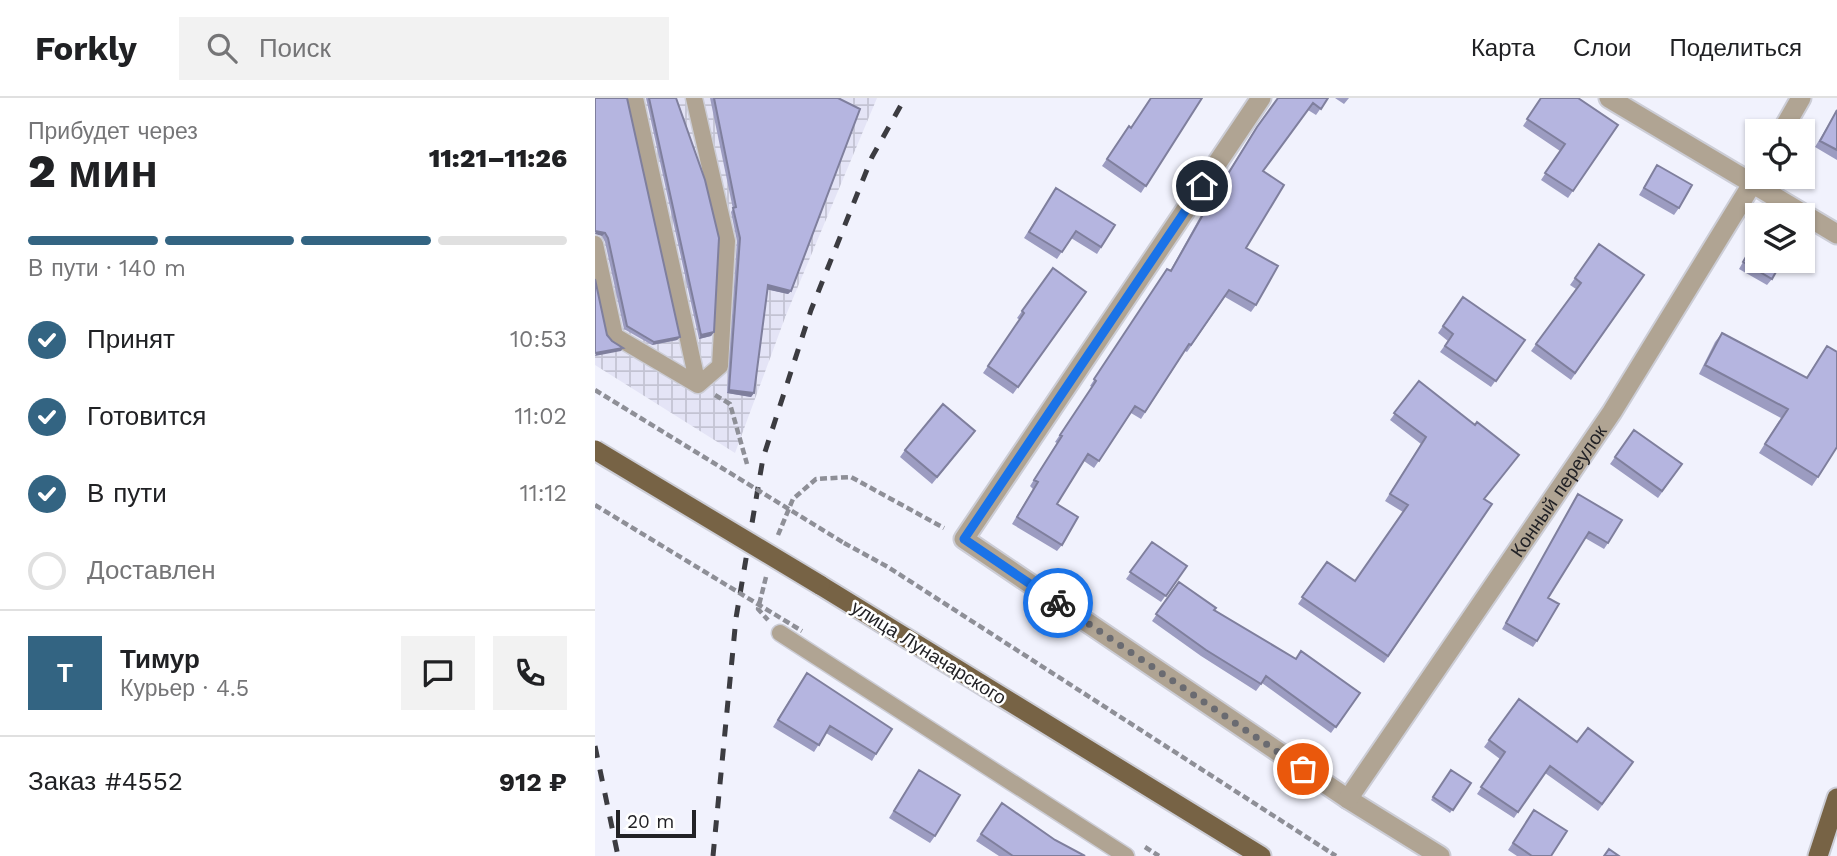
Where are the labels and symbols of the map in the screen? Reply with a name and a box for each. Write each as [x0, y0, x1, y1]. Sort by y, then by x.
pin [1172, 156, 1232, 216]
street label: Конный переулок [1506, 420, 1612, 561]
courier [1023, 568, 1093, 638]
street label: улица Луначарского [847, 595, 1010, 709]
pin [1273, 739, 1333, 799]
scale bar [616, 807, 697, 839]

